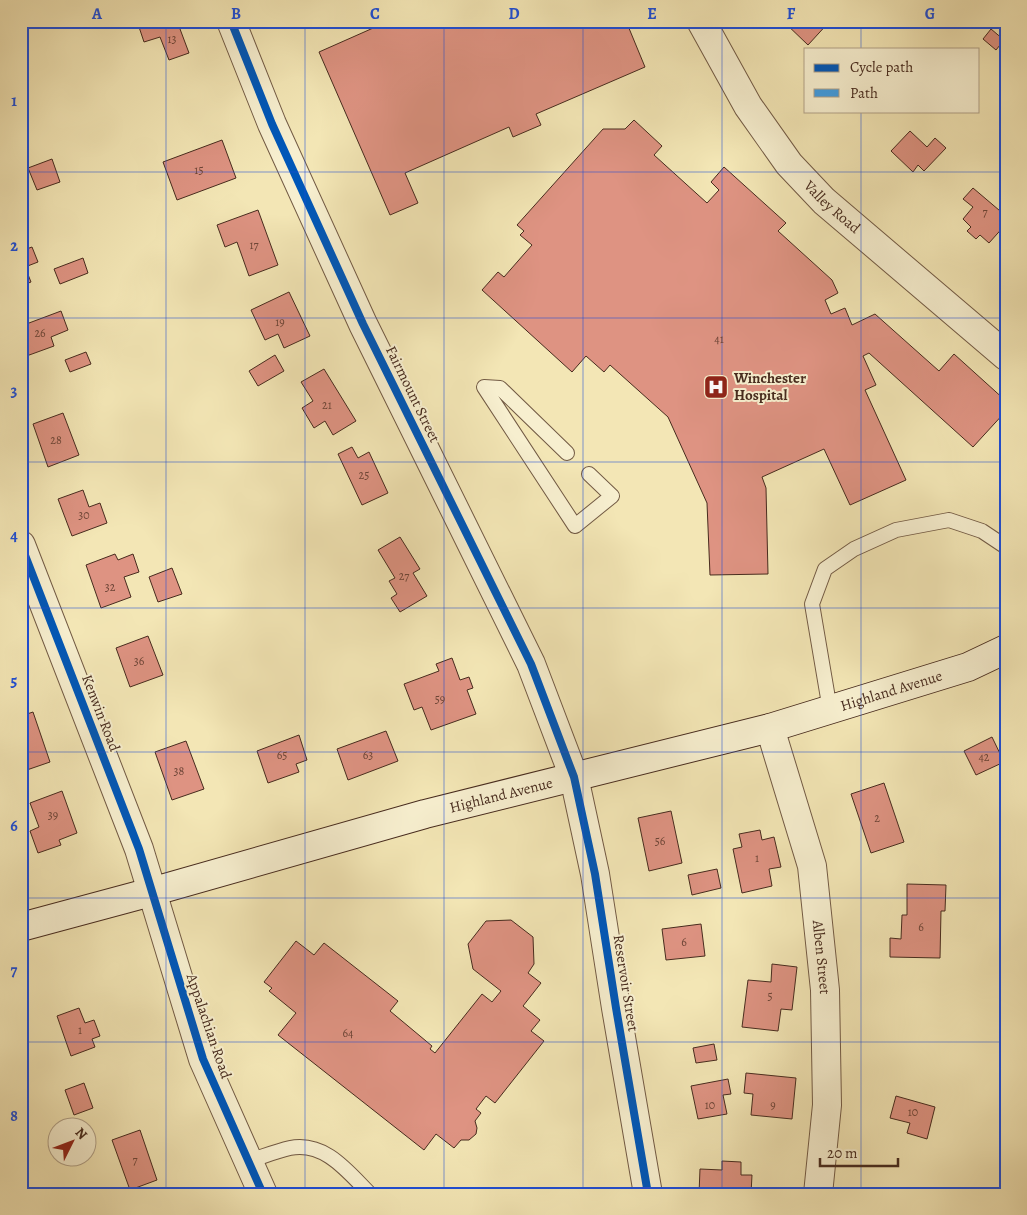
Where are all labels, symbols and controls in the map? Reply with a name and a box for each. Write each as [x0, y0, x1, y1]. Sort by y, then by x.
text: A [91, 3, 103, 25]
text: B [231, 3, 241, 25]
text: C [370, 3, 380, 25]
text: D [508, 3, 520, 25]
text: E [647, 3, 657, 25]
text: F [787, 3, 796, 25]
text: G [925, 3, 935, 25]
house number: 13 [167, 31, 177, 47]
legend [804, 48, 980, 112]
text: Cycle path [850, 57, 913, 77]
text: Path [850, 83, 878, 103]
text: 1 [11, 90, 17, 112]
house number: 15 [194, 162, 204, 178]
street label: Valley Road [799, 175, 865, 238]
house number: 7 [982, 204, 988, 220]
text: 2 [10, 235, 18, 257]
house number: 17 [249, 237, 260, 253]
house number: 19 [275, 314, 285, 330]
house number: 26 [34, 325, 46, 341]
house number: 41 [714, 331, 724, 347]
street label: Fairmount Street [381, 342, 445, 446]
place label: Winchester Hospital [733, 368, 806, 405]
hospital icon: Winchester Hospital [703, 374, 729, 400]
text: 3 [11, 380, 18, 402]
house number: 21 [322, 397, 332, 413]
house number: 28 [50, 432, 62, 448]
house number: 25 [359, 467, 369, 483]
house number: 30 [78, 507, 90, 523]
text: 4 [10, 525, 18, 547]
house number: 27 [399, 568, 410, 584]
house number: 32 [105, 579, 116, 595]
house number: 36 [134, 653, 145, 669]
street label: Highland Avenue [838, 665, 945, 716]
text: 5 [11, 670, 18, 692]
street label: Kenwin Road [77, 672, 125, 755]
house number: 59 [435, 691, 445, 707]
house number: 65 [277, 747, 287, 763]
house number: 63 [363, 747, 373, 763]
house number: 42 [978, 749, 990, 765]
house number: 38 [174, 763, 185, 779]
street label: Highland Avenue [447, 772, 555, 817]
house number: 39 [48, 807, 58, 823]
house number: 2 [874, 810, 880, 826]
text: 6 [10, 815, 18, 837]
house number: 56 [655, 833, 666, 849]
house number: 1 [755, 850, 759, 866]
street label: Alben Street [808, 918, 835, 995]
house number: 6 [918, 919, 924, 935]
street label: Reservoir Street [608, 933, 644, 1033]
house number: 6 [681, 934, 687, 950]
text: 7 [11, 960, 18, 982]
street label: Appalachian Road [181, 970, 237, 1082]
house number: 5 [767, 988, 773, 1004]
house number: 1 [78, 1022, 82, 1038]
house number: 64 [343, 1025, 354, 1041]
house number: 10 [705, 1097, 715, 1113]
house number: 9 [770, 1097, 776, 1113]
house number: 10 [908, 1104, 918, 1120]
text: 8 [10, 1105, 18, 1127]
north arrow [48, 1118, 98, 1168]
text: N [71, 1123, 92, 1144]
scale bar [820, 1135, 897, 1167]
text: 20 m [827, 1143, 858, 1163]
house number: 7 [132, 1152, 138, 1168]

